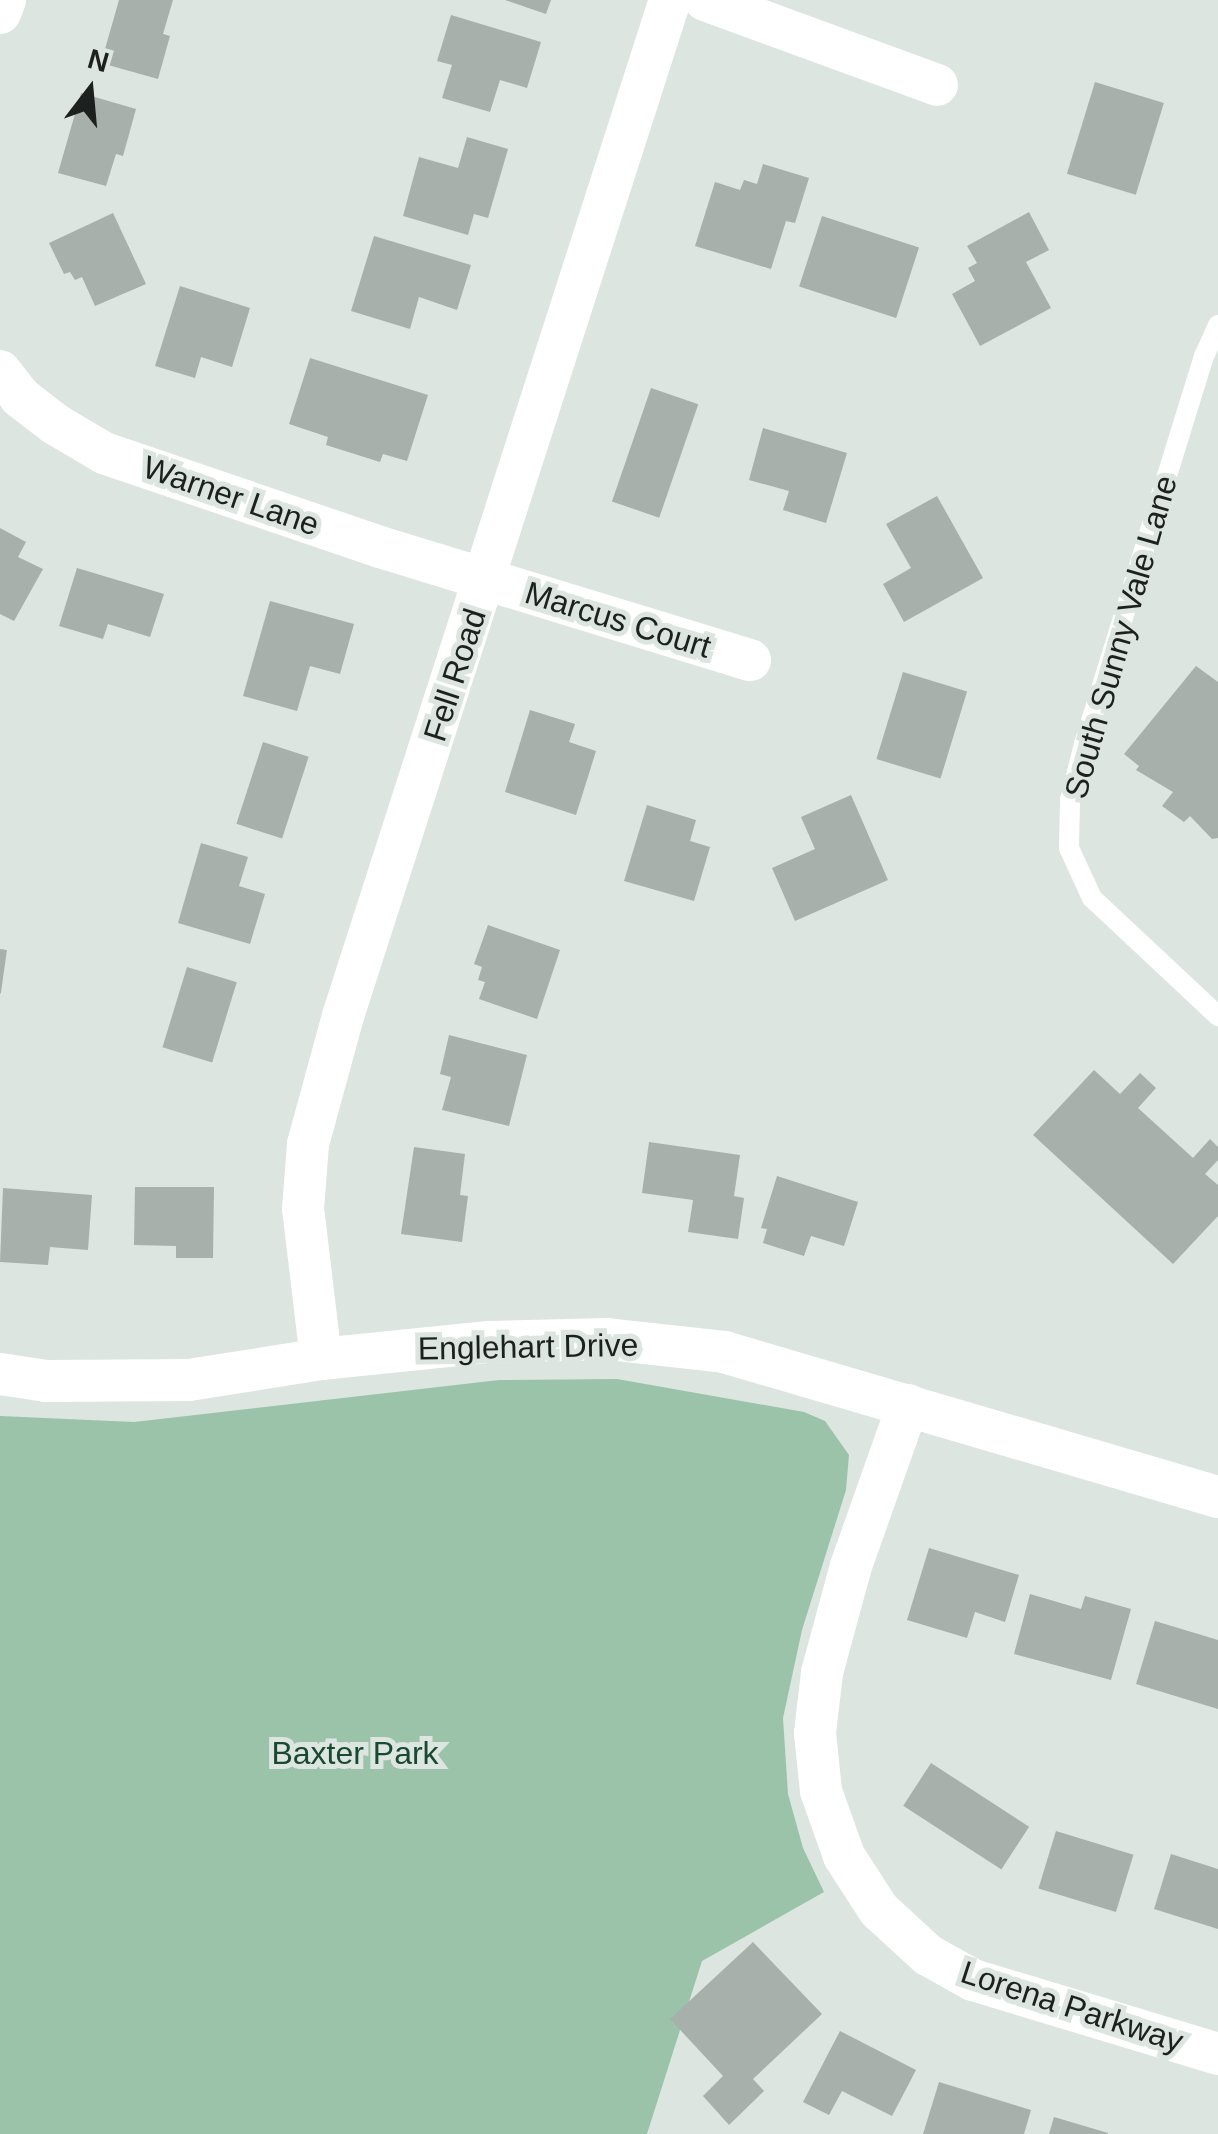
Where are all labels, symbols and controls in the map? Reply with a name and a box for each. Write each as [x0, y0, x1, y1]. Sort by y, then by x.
north arrow [40, 40, 140, 140]
text: N [84, 43, 112, 78]
street label: Warner Lane [138, 448, 324, 544]
street label: South Sunny Vale Lane [1057, 471, 1185, 803]
street label: Marcus Court [521, 574, 715, 666]
street label: Fell Road [416, 604, 494, 746]
street label: Englehart Drive [417, 1326, 639, 1368]
park label: Baxter Park [271, 1734, 439, 1772]
street label: Lorena Parkway [956, 1953, 1188, 2061]

